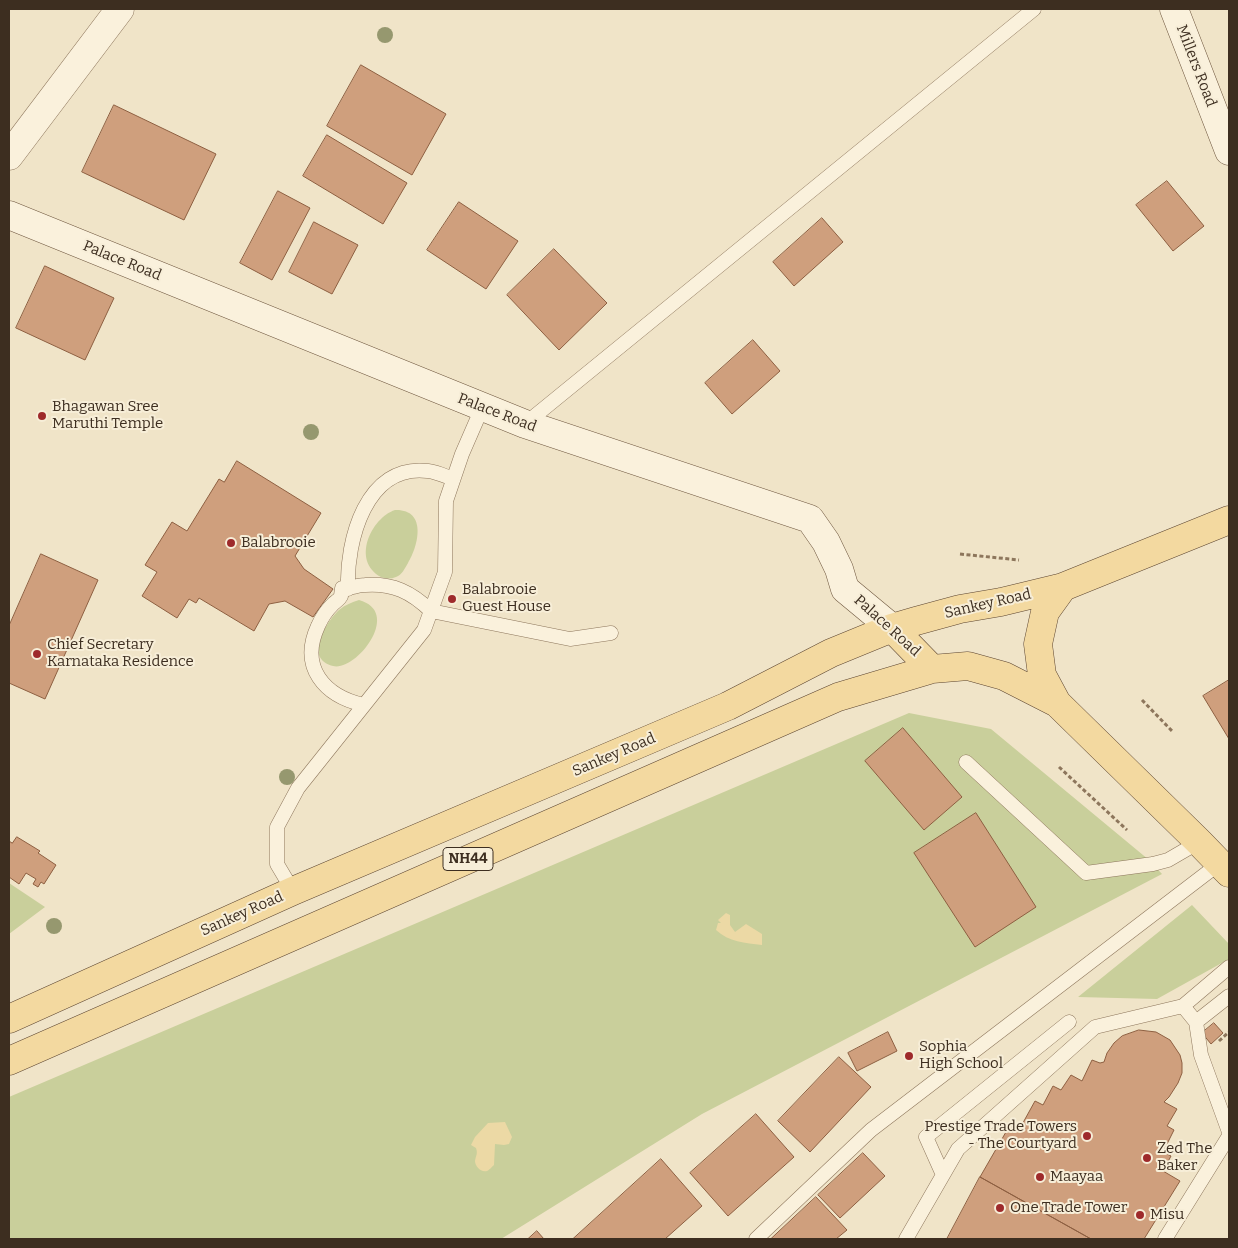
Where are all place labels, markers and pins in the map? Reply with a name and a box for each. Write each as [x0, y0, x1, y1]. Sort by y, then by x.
place label: Bhagawan Sree Maruthi Temple [52, 398, 163, 433]
marker: Bhagawan Sree Maruthi Temple [36, 410, 48, 422]
place label: Balabrooie [241, 534, 316, 552]
marker: Balabrooie [225, 537, 237, 549]
place label: Balabrooie Guest House [462, 581, 551, 616]
marker: Balabrooie Guest House [446, 593, 458, 605]
place label: Chief Secretary Karnataka Residence [47, 636, 194, 671]
marker: Chief Secretary Karnataka Residence [31, 648, 43, 660]
place label: Sophia High School [919, 1038, 1003, 1073]
marker: Sophia High School [903, 1050, 915, 1062]
place label: Prestige Trade Towers - The Courtyard [924, 1118, 1077, 1153]
marker: Prestige Trade Towers - The Courtyard [1081, 1130, 1093, 1142]
place label: Zed The Baker [1157, 1140, 1212, 1175]
marker: Zed The Baker [1141, 1152, 1153, 1164]
place label: Maayaa [1050, 1168, 1103, 1186]
marker: Maayaa [1034, 1171, 1046, 1183]
place label: One Trade Tower [1010, 1199, 1127, 1217]
marker: One Trade Tower [994, 1202, 1006, 1214]
place label: Misu [1150, 1206, 1184, 1224]
marker: Misu [1134, 1209, 1146, 1221]

